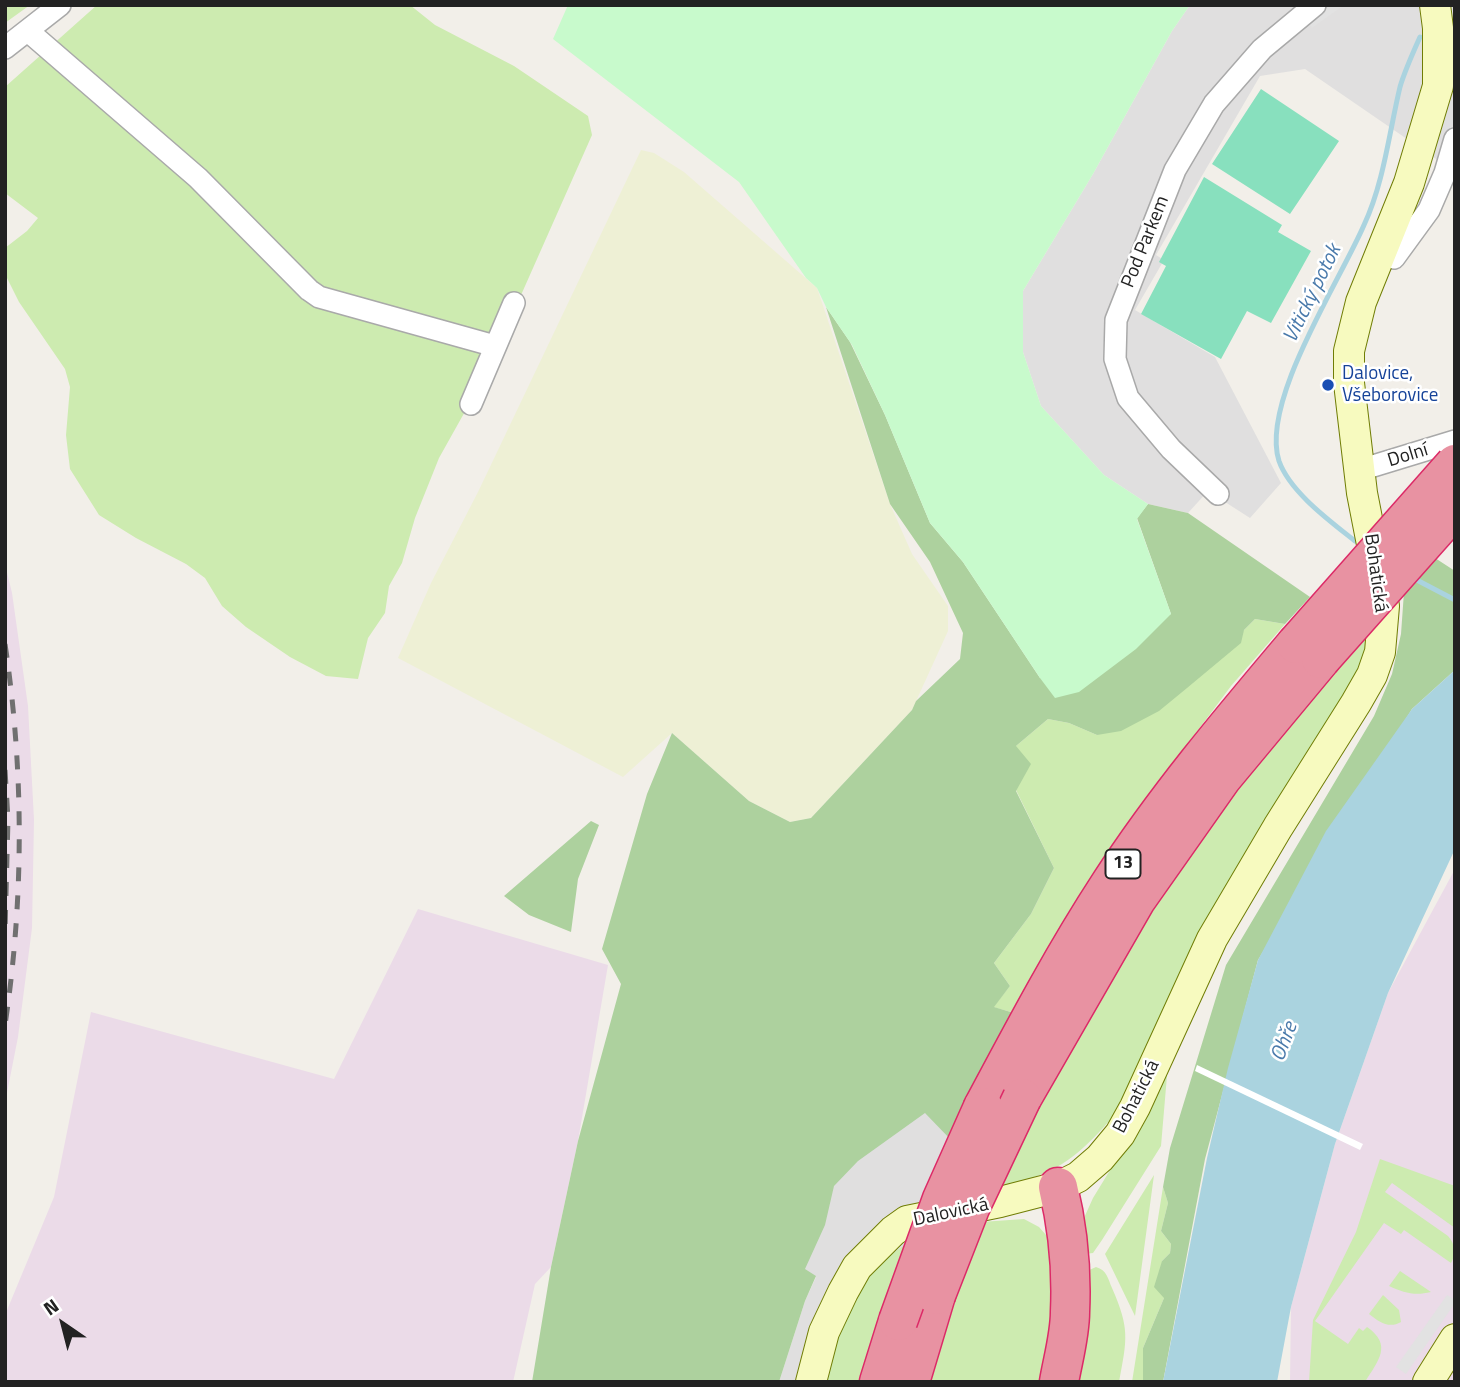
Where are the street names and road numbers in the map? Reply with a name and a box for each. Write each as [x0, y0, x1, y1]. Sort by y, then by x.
street label: Pod Parkem [1117, 193, 1175, 291]
street label: Dolní [1385, 439, 1431, 473]
street label: Bohatická [1358, 532, 1392, 614]
road number: 13 [1106, 850, 1140, 878]
street label: Bohatická [1109, 1057, 1165, 1137]
street label: Dalovická [911, 1194, 991, 1232]

